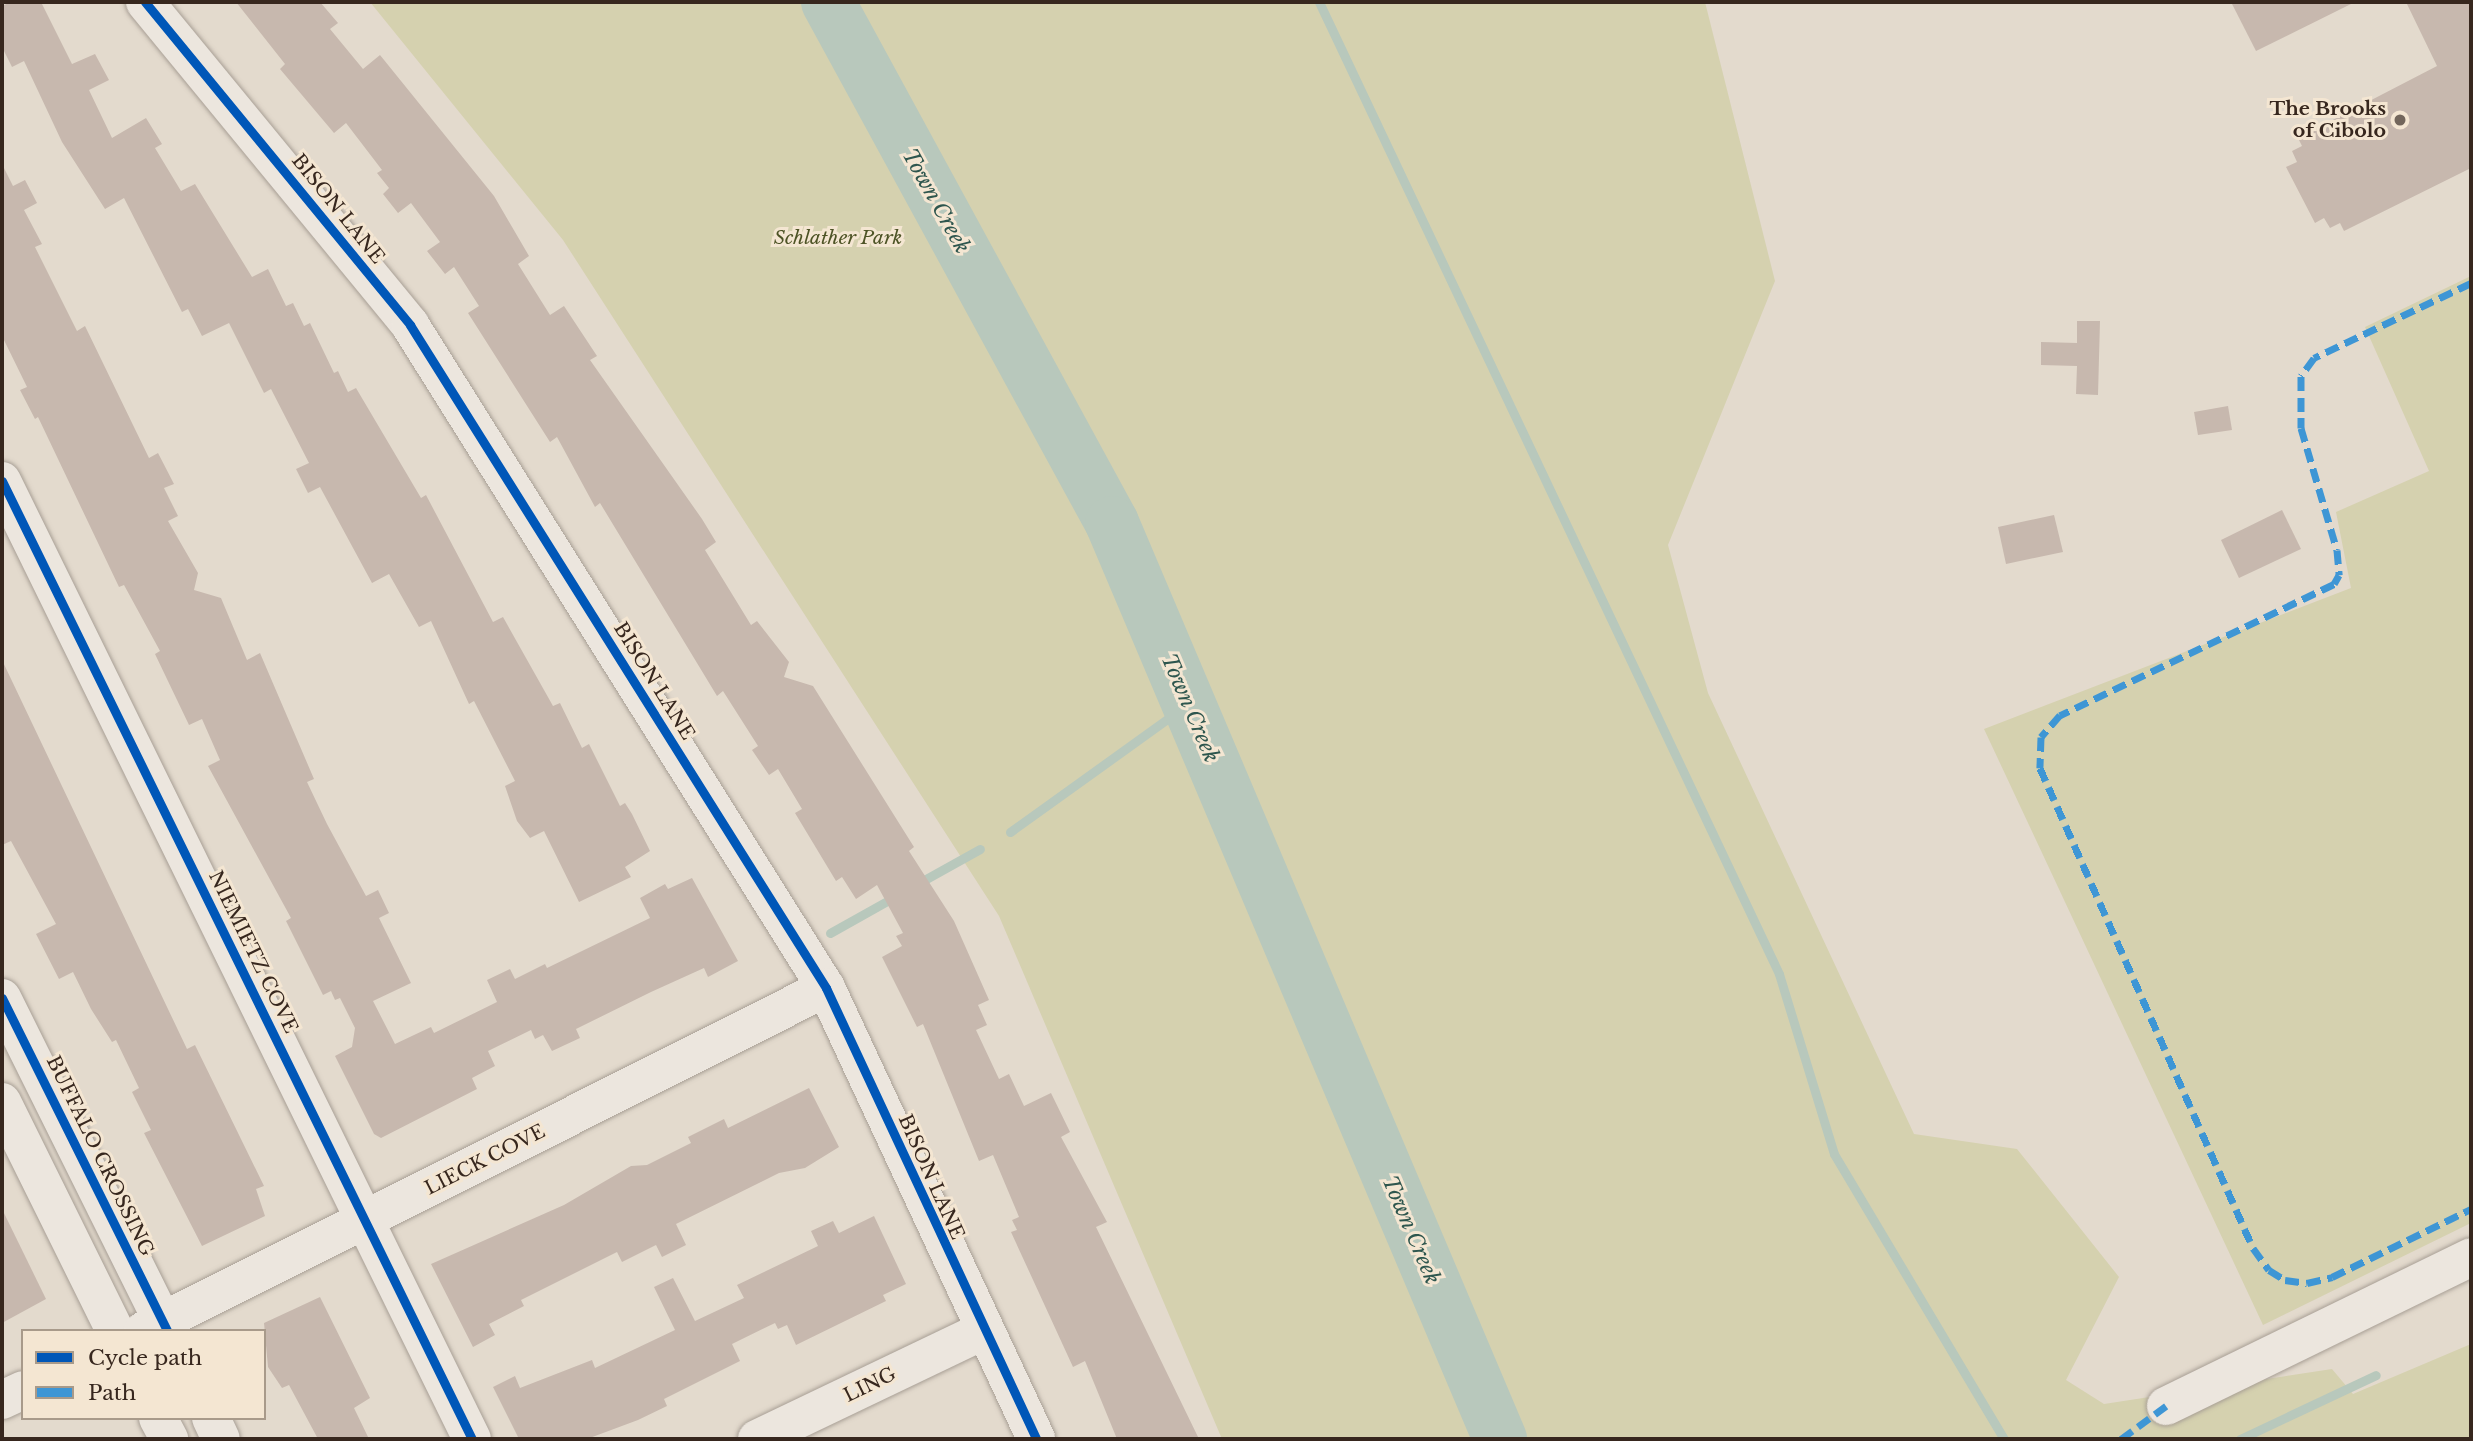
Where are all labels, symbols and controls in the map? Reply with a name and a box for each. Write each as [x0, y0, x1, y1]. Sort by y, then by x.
place label: The Brooks of Cibolo [2269, 98, 2386, 142]
marker: The Brooks of Cibolo [2392, 112, 2408, 128]
water label: Town Creek [897, 144, 975, 258]
street label: BISON LANE [287, 150, 389, 268]
park label: Schlather Park [773, 227, 903, 249]
street label: BISON LANE [609, 618, 699, 744]
water label: Town Creek [1156, 649, 1224, 767]
street label: NIEMIETZ COVE [204, 867, 302, 1037]
street label: BUFFALO CROSSING [41, 1052, 159, 1260]
street label: BISON LANE [893, 1111, 969, 1243]
street label: LIECK COVE [421, 1120, 549, 1200]
water label: Town Creek [1377, 1171, 1445, 1289]
legend [21, 1329, 266, 1420]
text: Cycle path [88, 1345, 202, 1371]
street label: LING [840, 1363, 900, 1407]
text: Path [88, 1380, 136, 1406]

